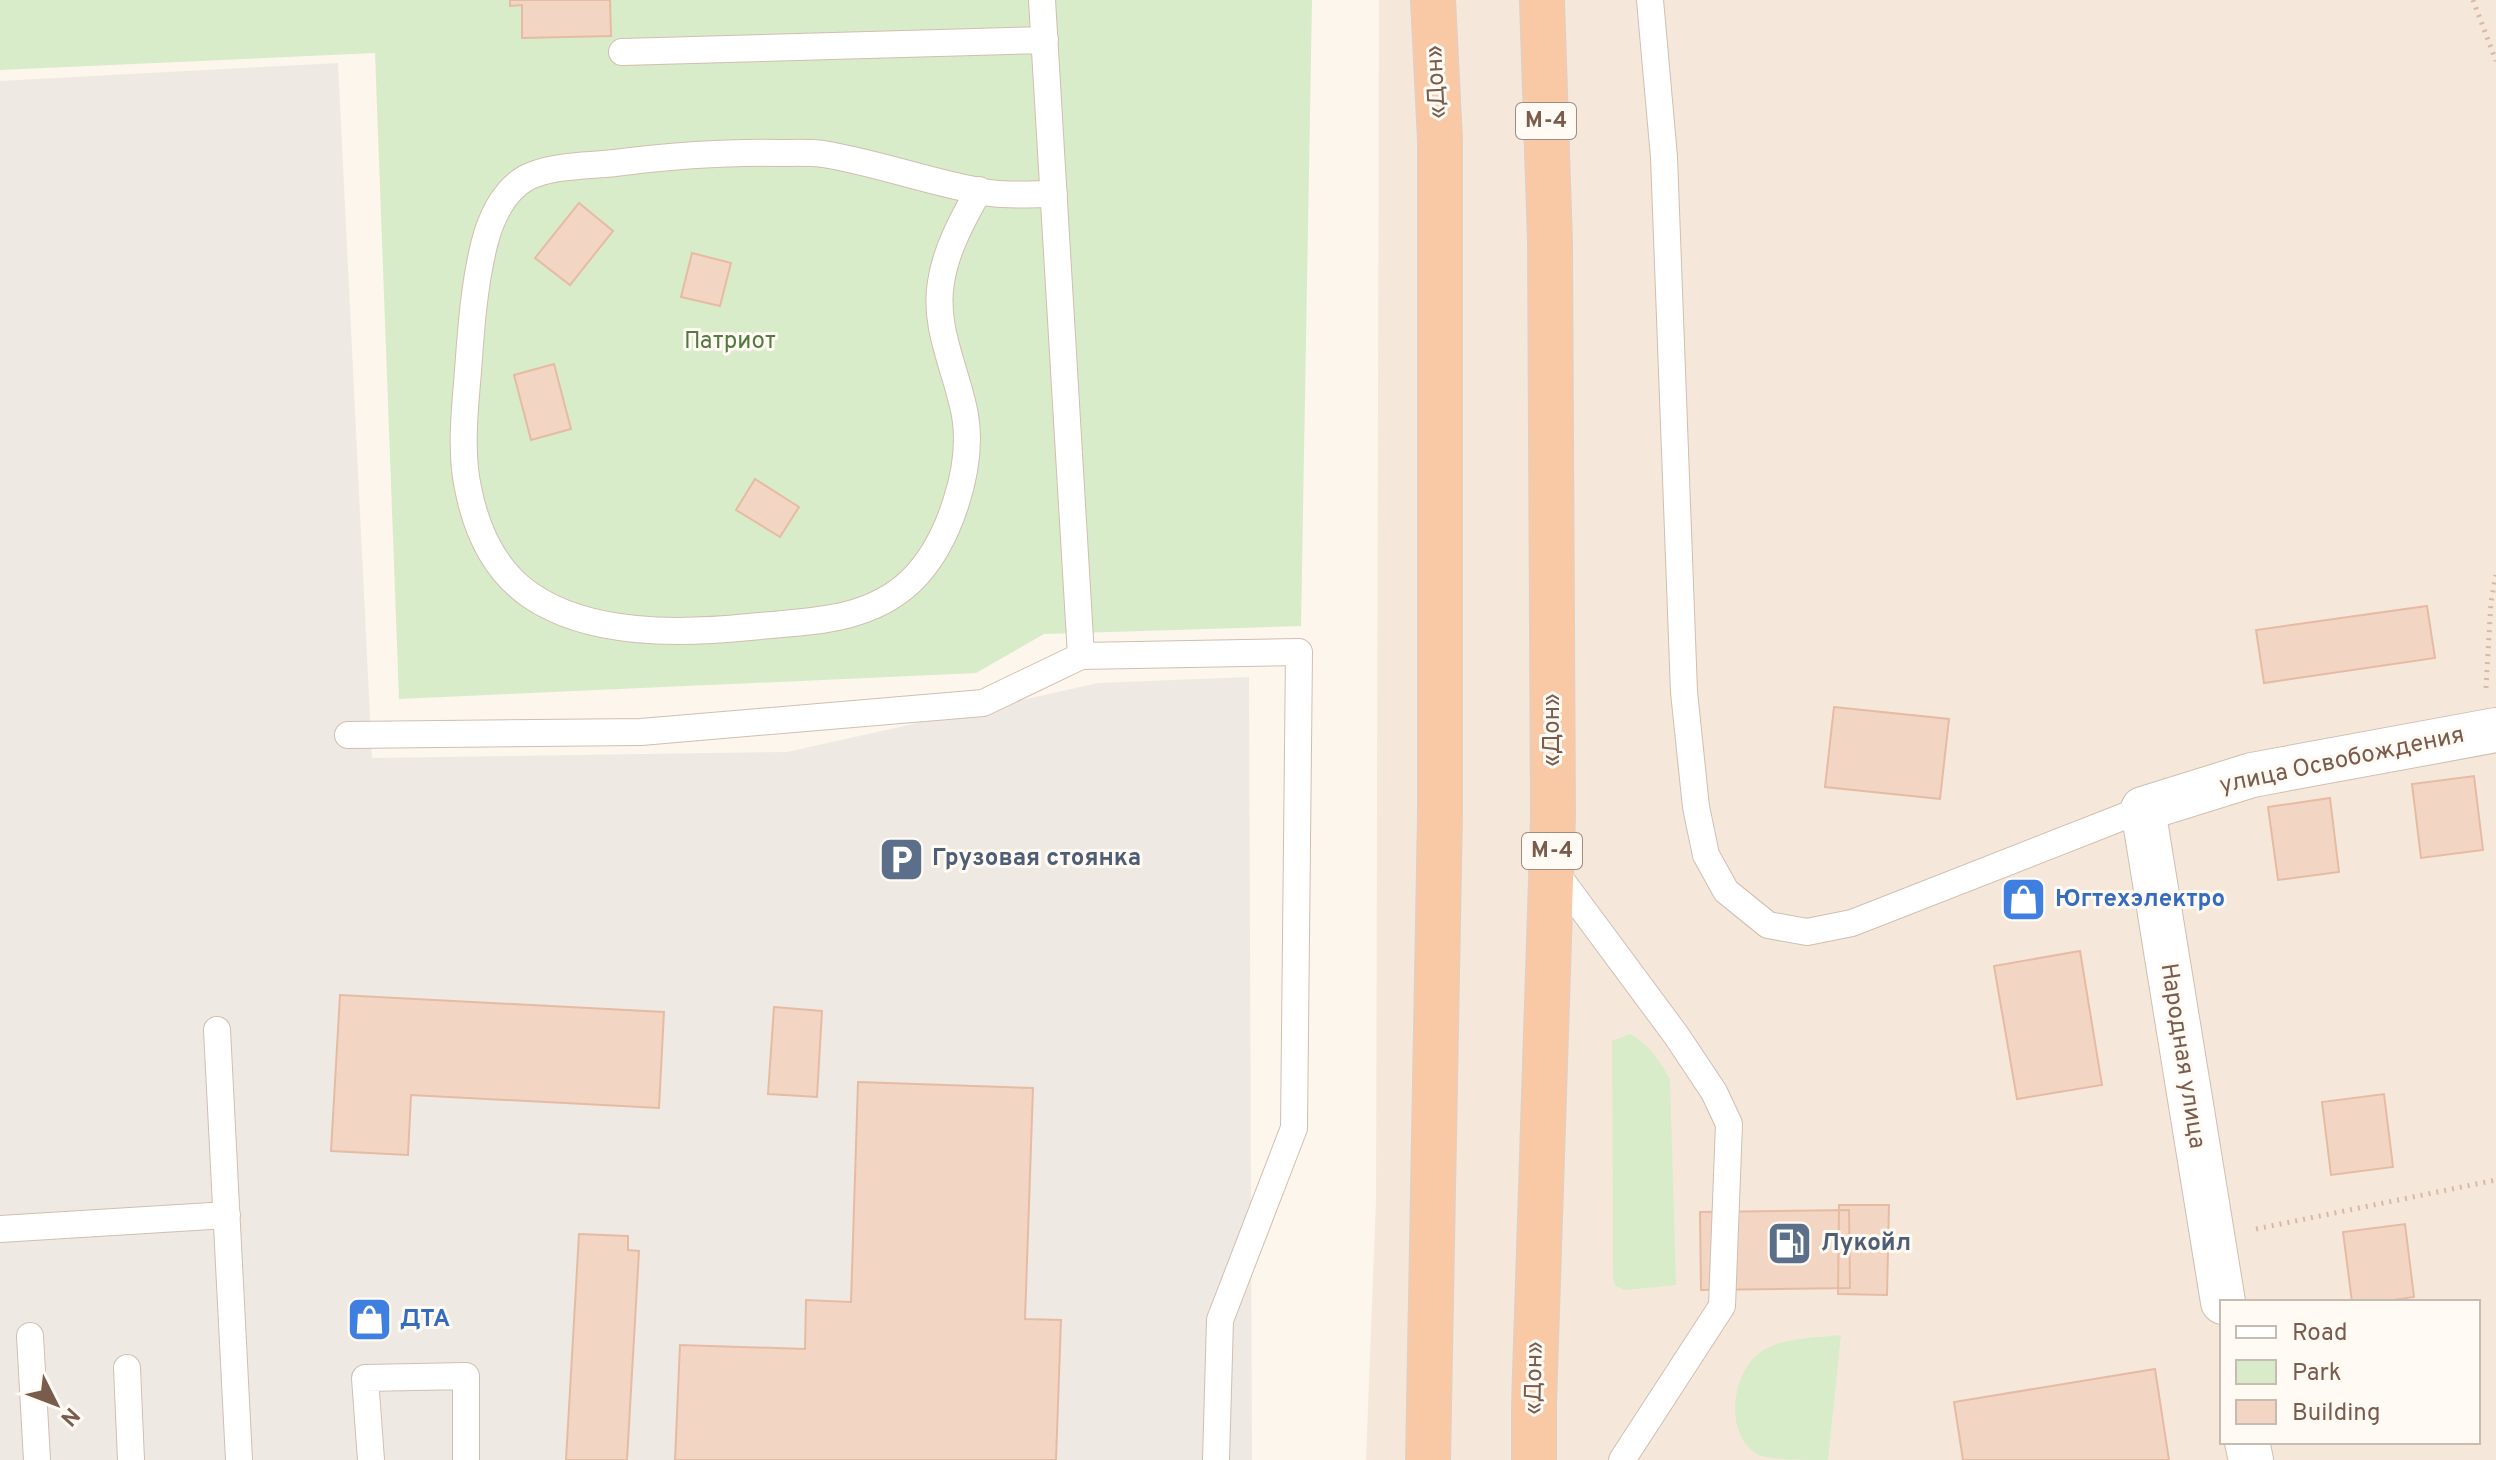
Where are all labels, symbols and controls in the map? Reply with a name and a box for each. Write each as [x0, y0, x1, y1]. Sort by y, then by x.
street label: «Дон» [1420, 45, 1454, 119]
road number: М-4 [1516, 103, 1576, 139]
park label: Патриот [684, 327, 776, 357]
street label: «Дон» [1538, 693, 1568, 767]
street label: улица Освобождения [2217, 720, 2467, 802]
road number: М-4 [1522, 833, 1582, 869]
parking icon: Грузовая стоянка [877, 835, 925, 883]
place label: Грузовая стоянка [932, 844, 1141, 874]
shop icon: Югтехэлектро [2000, 876, 2048, 924]
place label: Югтехэлектро [2055, 885, 2225, 915]
street label: Народная улица [2153, 961, 2211, 1151]
fuel station icon: Лукойл [1766, 1220, 1814, 1268]
place label: Лукойл [1821, 1229, 1911, 1259]
shop icon: ДТА [345, 1296, 393, 1344]
legend [2220, 1300, 2480, 1444]
place label: ДТА [400, 1305, 450, 1335]
text: Road [2292, 1319, 2348, 1349]
street label: «Дон» [1519, 1341, 1551, 1415]
text: Park [2292, 1359, 2342, 1389]
north arrow [16, 1364, 96, 1444]
text: Building [2292, 1399, 2381, 1429]
text: N [54, 1401, 84, 1431]

